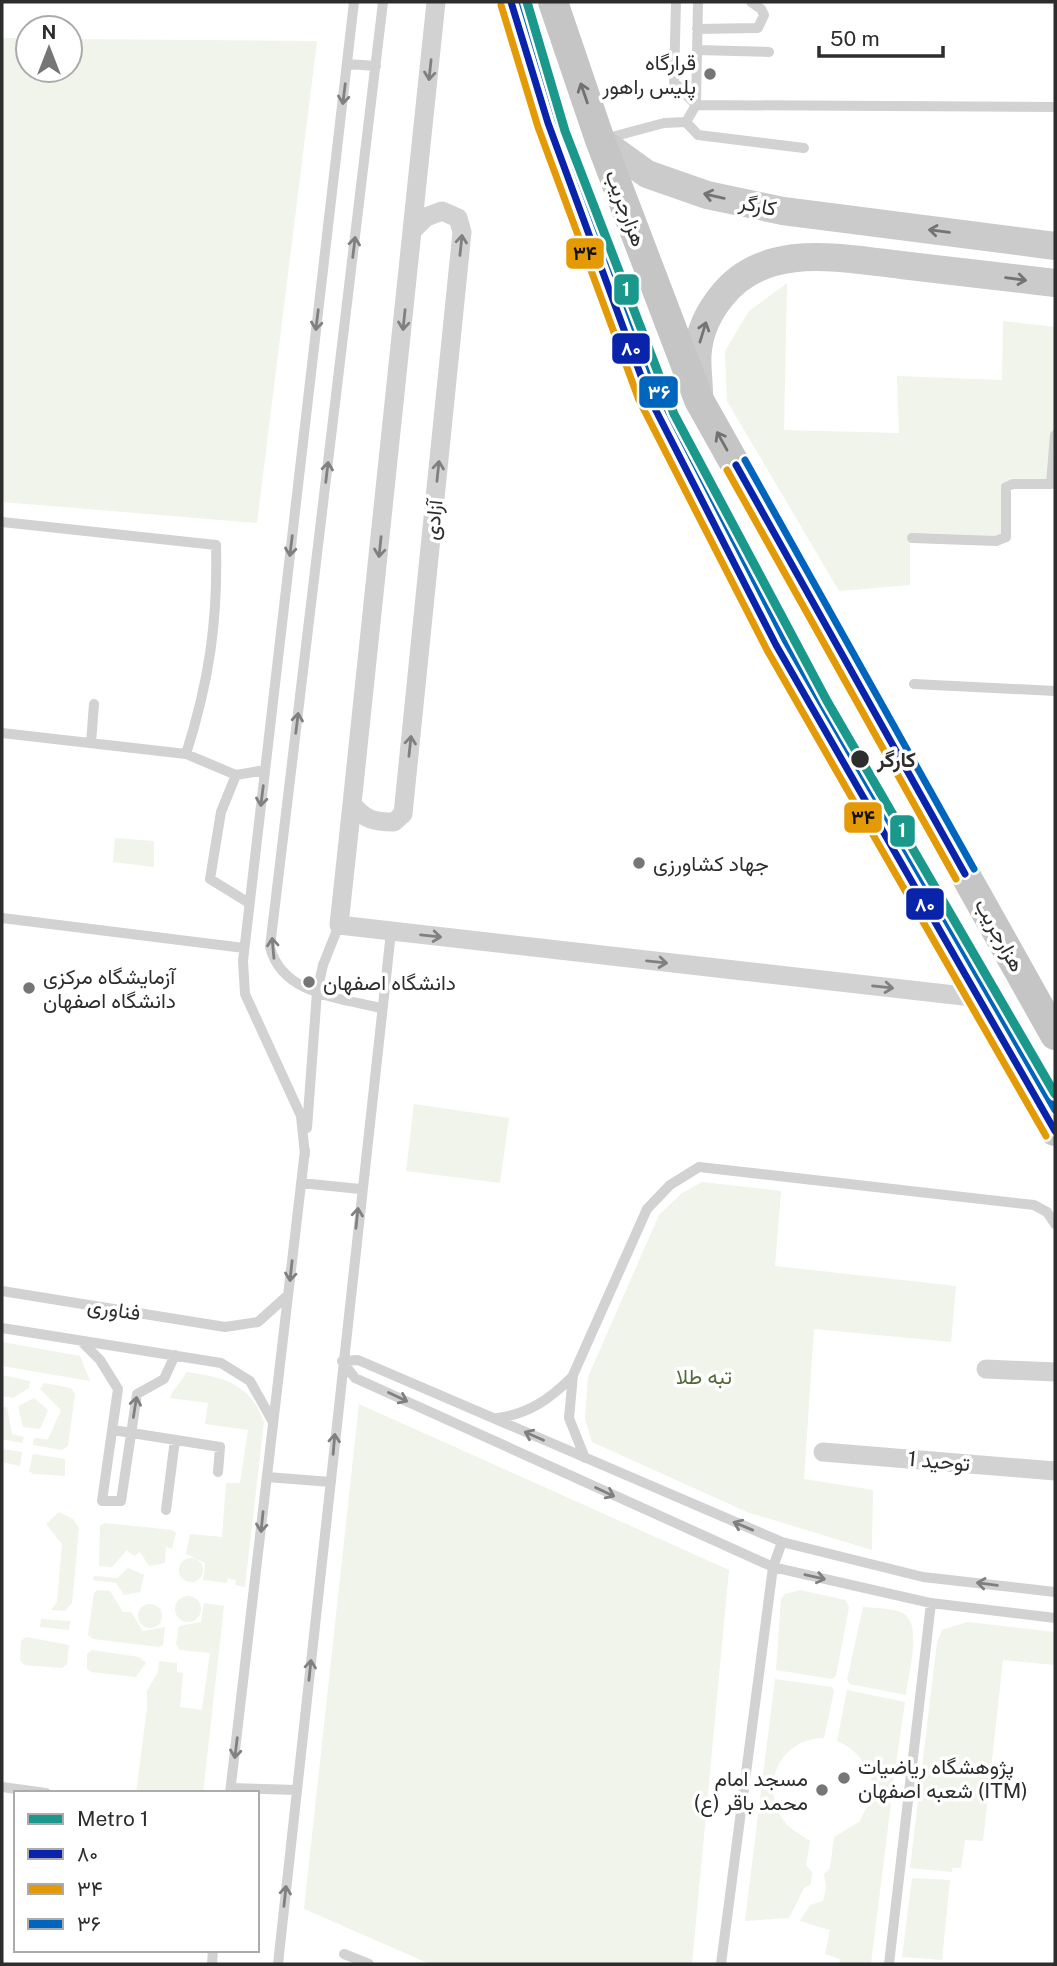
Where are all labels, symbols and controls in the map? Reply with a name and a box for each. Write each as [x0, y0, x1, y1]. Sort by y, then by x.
north arrow [14, 14, 84, 84]
scale bar [819, 14, 943, 58]
text: N [42, 21, 56, 43]
text: 50 m [830, 26, 880, 51]
place label: قرارگاه پلیس راهور [601, 50, 696, 101]
one-way arrow [423, 58, 436, 80]
marker: قرارگاه پلیس راهور [702, 66, 718, 82]
one-way arrow [337, 82, 350, 105]
one-way arrow [577, 83, 589, 105]
street label: هزارجریب [599, 166, 652, 250]
one-way arrow [703, 189, 726, 202]
street label: کارگر [736, 189, 779, 222]
one-way arrow [928, 225, 951, 238]
one-way arrow [455, 234, 468, 257]
one-way arrow [348, 236, 361, 258]
line badge: ۳۴ [565, 237, 605, 270]
text: ۳۴ [573, 242, 597, 264]
one-way arrow [1004, 272, 1027, 285]
line badge: 1 [613, 273, 640, 306]
text: 1 [622, 278, 630, 300]
one-way arrow [311, 308, 324, 331]
one-way arrow [398, 309, 411, 331]
one-way arrow [698, 322, 711, 344]
line badge: ۸۰ [611, 332, 651, 365]
text: ۸۰ [621, 337, 641, 359]
line badge: ۳۶ [638, 375, 679, 409]
text: ۳۶ [648, 381, 671, 403]
one-way arrow [715, 431, 729, 451]
one-way arrow [432, 461, 445, 483]
one-way arrow [321, 462, 334, 484]
street label: آزادی [418, 497, 449, 541]
one-way arrow [285, 534, 298, 557]
one-way arrow [373, 535, 386, 557]
one-way arrow [291, 712, 304, 734]
one-way arrow [403, 736, 416, 758]
place label: کارگر [876, 747, 916, 773]
marker: کارگر [849, 748, 871, 770]
one-way arrow [255, 784, 268, 807]
line badge: ۳۴ [843, 801, 883, 834]
text: ۳۴ [851, 806, 875, 828]
line badge: 1 [889, 814, 916, 848]
text: 1 [898, 819, 906, 841]
place label: جهاد کشاورزی [653, 851, 769, 877]
marker: جهاد کشاورزی [631, 855, 647, 871]
line badge: ۸۰ [905, 887, 945, 921]
text: ۸۰ [915, 893, 935, 915]
street label: هزارجریب [969, 894, 1030, 976]
one-way arrow [420, 930, 442, 943]
one-way arrow [266, 937, 279, 960]
one-way arrow [646, 955, 668, 968]
place label: آزمایشگاه مرکزی دانشگاه اصفهان [43, 964, 177, 1014]
place label: دانشگاه اصفهان [323, 970, 456, 996]
marker: دانشگاه اصفهان [301, 974, 317, 990]
marker: آزمایشگاه مرکزی دانشگاه اصفهان [21, 980, 37, 996]
one-way arrow [872, 981, 894, 994]
one-way arrow [351, 1207, 364, 1230]
one-way arrow [284, 1260, 297, 1282]
street label: فناوری [85, 1292, 142, 1327]
park label: تبه طلا [676, 1364, 732, 1389]
one-way arrow [387, 1392, 408, 1405]
one-way arrow [129, 1396, 142, 1419]
one-way arrow [524, 1429, 546, 1442]
one-way arrow [328, 1433, 341, 1456]
street label: توحید 1 [907, 1446, 971, 1477]
one-way arrow [593, 1486, 615, 1499]
one-way arrow [255, 1510, 268, 1533]
one-way arrow [733, 1519, 755, 1532]
one-way arrow [803, 1571, 826, 1584]
one-way arrow [977, 1578, 999, 1591]
one-way arrow [304, 1659, 317, 1682]
one-way arrow [229, 1736, 242, 1759]
place label: پژوهشگاه رياضيات شعبه اصفهان (ITM) [858, 1754, 1028, 1804]
place label: مسجد امام محمد باقر (ع) [694, 1766, 808, 1817]
marker: پژوهشگاه رياضيات شعبه اصفهان (ITM) [836, 1770, 852, 1786]
marker: مسجد امام محمد باقر (ع) [814, 1782, 830, 1798]
legend [14, 1791, 259, 1952]
text: Metro 1 [77, 1806, 148, 1831]
text: ۸۰ [77, 1841, 98, 1866]
text: ۳۴ [77, 1876, 103, 1901]
one-way arrow [279, 1886, 292, 1908]
text: ۳۶ [77, 1911, 101, 1936]

